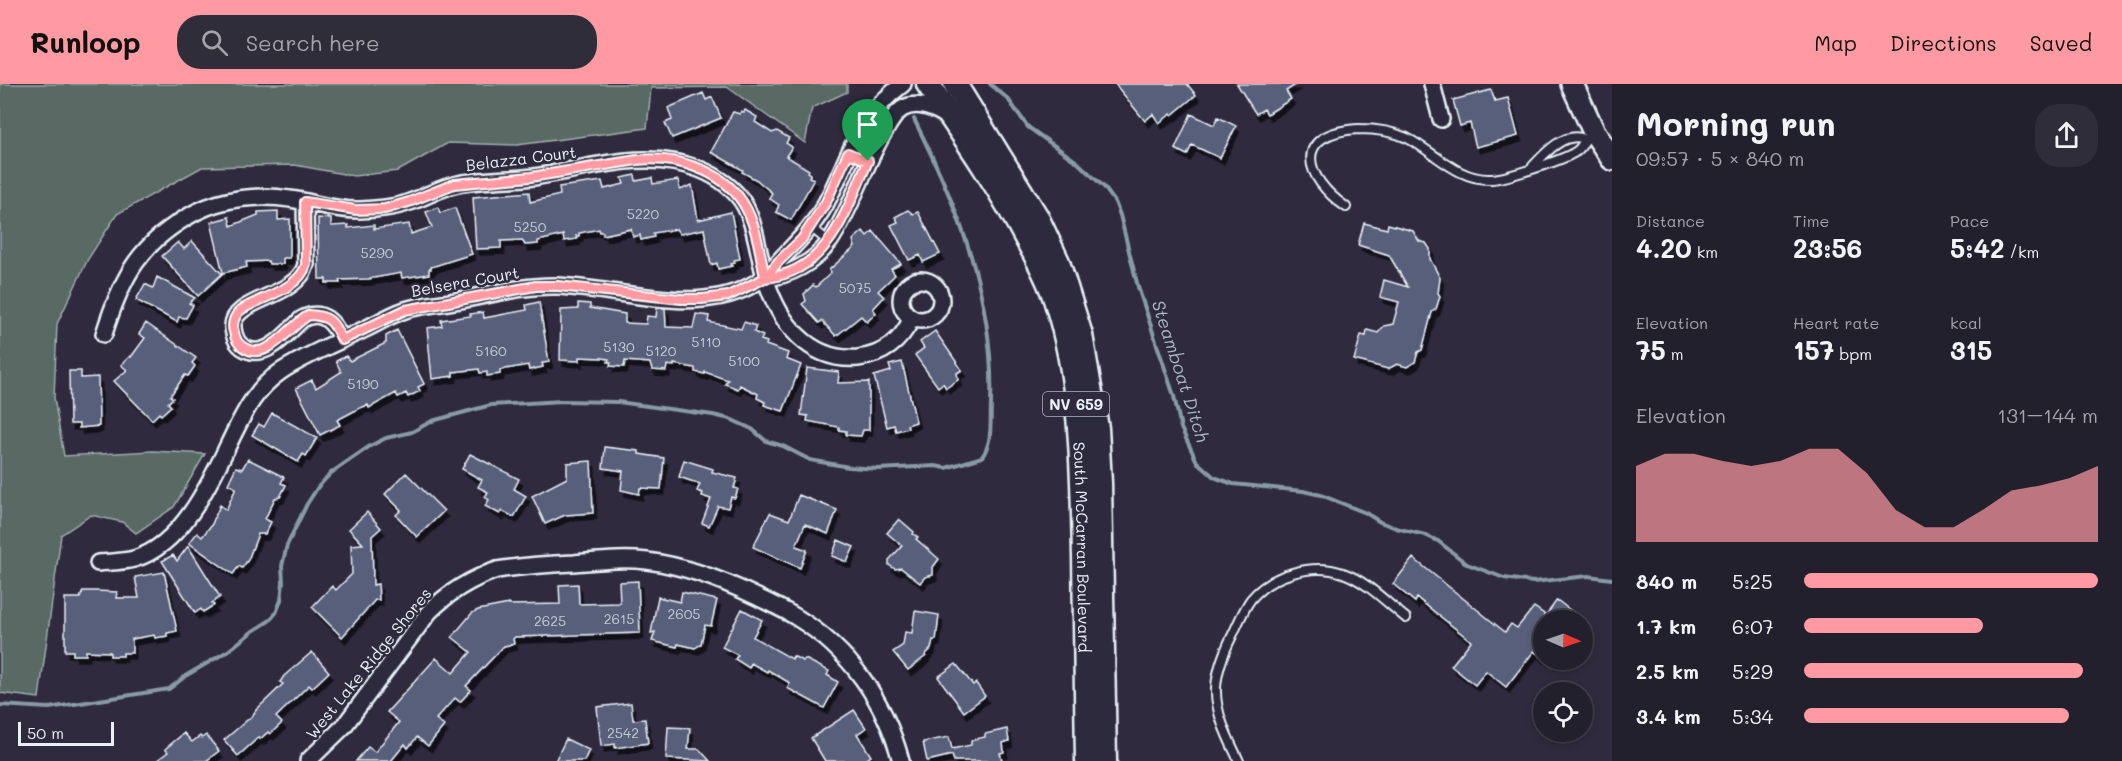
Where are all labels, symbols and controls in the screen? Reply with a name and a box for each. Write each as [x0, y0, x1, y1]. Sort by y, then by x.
search box [177, 15, 597, 69]
text: Runloop [30, 24, 141, 60]
icon: search [198, 26, 231, 59]
text: Search here [246, 28, 380, 57]
text: Map [1814, 29, 1857, 56]
text: Directions [1890, 29, 1997, 56]
text: Saved [2030, 29, 2092, 56]
pin [842, 99, 893, 161]
text: Morning run [1636, 101, 1836, 144]
button: share [2035, 104, 2098, 167]
icon: arrive [851, 108, 884, 141]
street label: Belazza Court [464, 141, 578, 175]
text: 09:57 · 5 × 840 m [1636, 145, 1804, 171]
house number: 5220 [627, 204, 660, 223]
text: Distance [1636, 210, 1705, 231]
text: Time [1793, 210, 1829, 231]
text: Pace [1950, 210, 1989, 231]
house number: 5250 [514, 217, 547, 236]
text: 4.20 [1636, 231, 1692, 265]
text: 23:56 [1793, 231, 1862, 265]
text: 5:42 [1950, 231, 2004, 265]
text: km [1692, 241, 1718, 262]
text: /km [2004, 241, 2039, 262]
house number: 5290 [361, 243, 394, 262]
street label: Belsera Court [409, 261, 521, 301]
house number: 5075 [839, 278, 871, 297]
water label: Steamboat Ditch [1147, 297, 1215, 445]
text: Elevation [1636, 312, 1708, 333]
text: Heart rate [1793, 312, 1879, 333]
text: kcal [1950, 312, 1982, 333]
house number: 5110 [691, 332, 721, 351]
text: 75 [1636, 333, 1666, 367]
text: 157 [1793, 333, 1834, 367]
text: 315 [1950, 333, 1992, 367]
house number: 5130 [603, 337, 635, 356]
house number: 5160 [475, 341, 507, 360]
house number: 5120 [646, 341, 677, 360]
text: m [1666, 343, 1684, 364]
text: bpm [1834, 343, 1872, 364]
house number: 5100 [728, 351, 760, 370]
house number: 5190 [347, 374, 379, 393]
road number: NV 659 [1043, 392, 1109, 416]
text: Elevation [1636, 402, 1726, 428]
text: 131–144 m [1997, 402, 2098, 428]
street label: South McCarran Boulevard [1070, 441, 1096, 653]
text: 840 m [1636, 568, 1697, 594]
text: 5:25 [1732, 568, 1773, 594]
street label: West Lake Ridge Shores [300, 583, 436, 743]
house number: 2605 [667, 604, 701, 623]
house number: 2615 [604, 609, 634, 628]
north arrow [1533, 610, 1593, 670]
map controls [1533, 610, 1593, 742]
house number: 2625 [534, 611, 566, 630]
text: 1.7 km [1636, 613, 1696, 639]
text: 6:07 [1732, 613, 1774, 639]
text: 2.5 km [1636, 658, 1699, 684]
text: 5:29 [1732, 658, 1773, 684]
button: locate [1533, 682, 1593, 742]
text: 3.4 km [1636, 703, 1701, 729]
text: 5:34 [1732, 703, 1773, 729]
scale bar [18, 719, 114, 746]
text: 50 m [27, 722, 64, 743]
house number: 2542 [607, 723, 639, 742]

